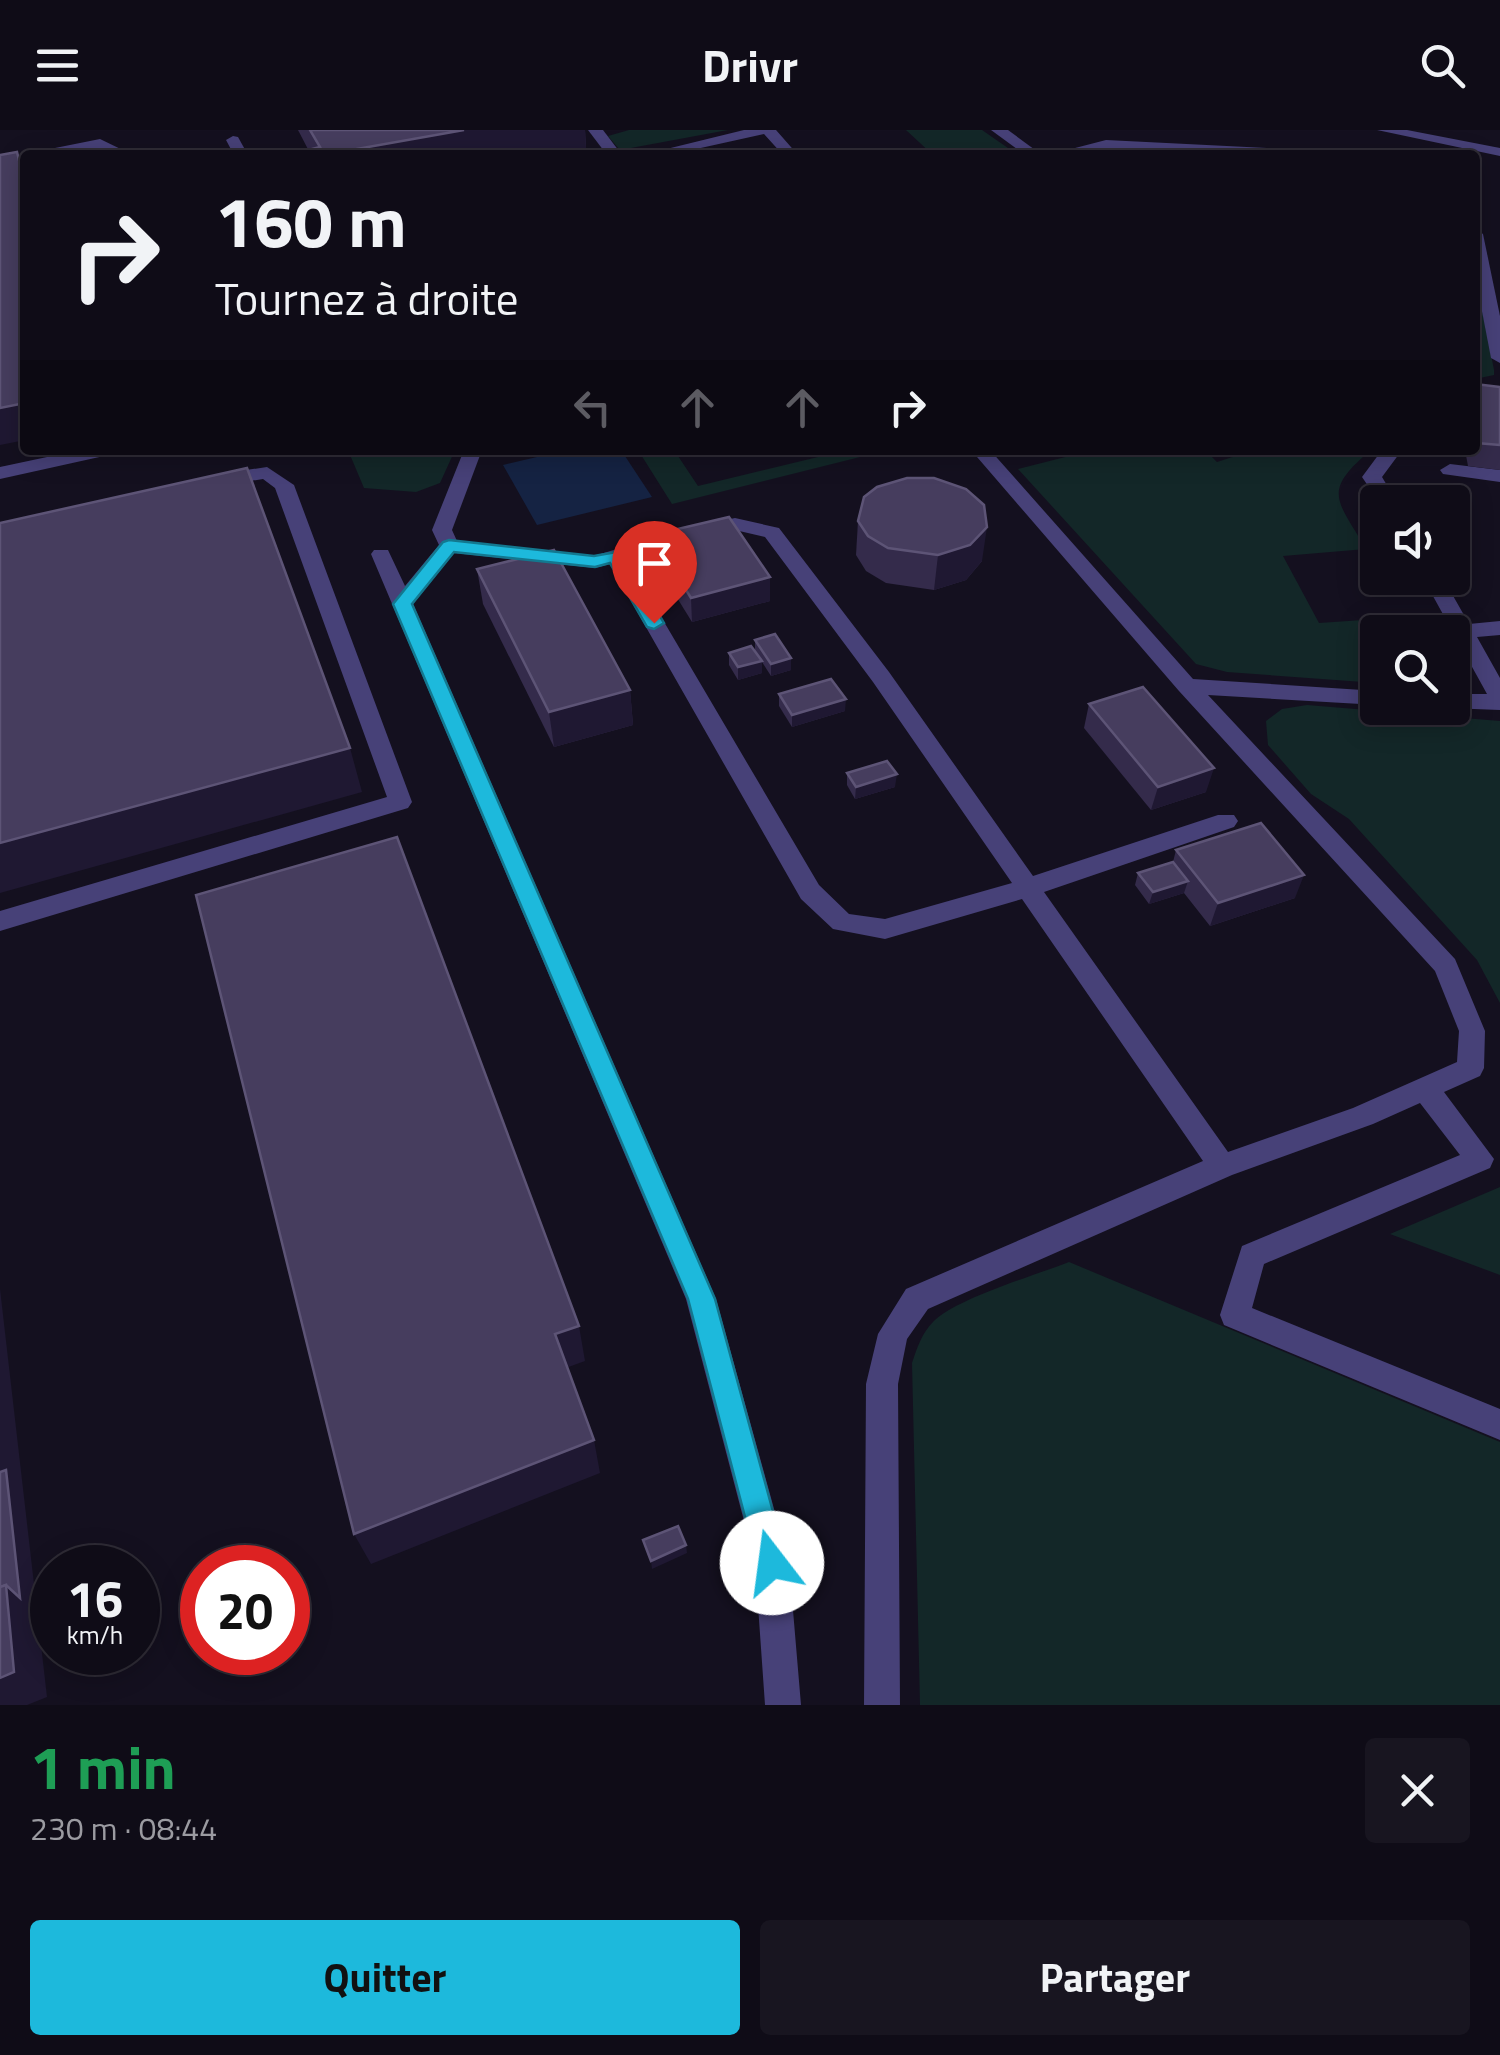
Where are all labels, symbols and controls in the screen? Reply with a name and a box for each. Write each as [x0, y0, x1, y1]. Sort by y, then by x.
text: Drivr [702, 31, 798, 99]
icon: menu [30, 38, 85, 93]
icon: search [1415, 38, 1470, 93]
text: 160 m [215, 168, 407, 274]
icon: right [50, 190, 180, 320]
text: Tournez à droite [215, 264, 519, 332]
icon: left [565, 380, 620, 435]
icon: ahead [670, 380, 725, 435]
icon: ahead [775, 380, 830, 435]
icon: right [880, 380, 935, 435]
map controls [1360, 485, 1470, 725]
button: sound [1360, 485, 1470, 595]
pin [612, 521, 697, 624]
icon: arrive [627, 536, 682, 591]
button: search [1360, 615, 1470, 725]
position arrow [720, 1511, 824, 1615]
speed limit sign: 20 [180, 1545, 310, 1675]
text: 16 [67, 1560, 123, 1636]
text: km/h [67, 1616, 123, 1654]
text: 1 min [30, 1721, 176, 1812]
button: close [1365, 1738, 1470, 1843]
text: 230 m · 08:44 [30, 1804, 217, 1852]
button: Quitter [30, 1920, 740, 2035]
button: Partager [760, 1920, 1470, 2035]

